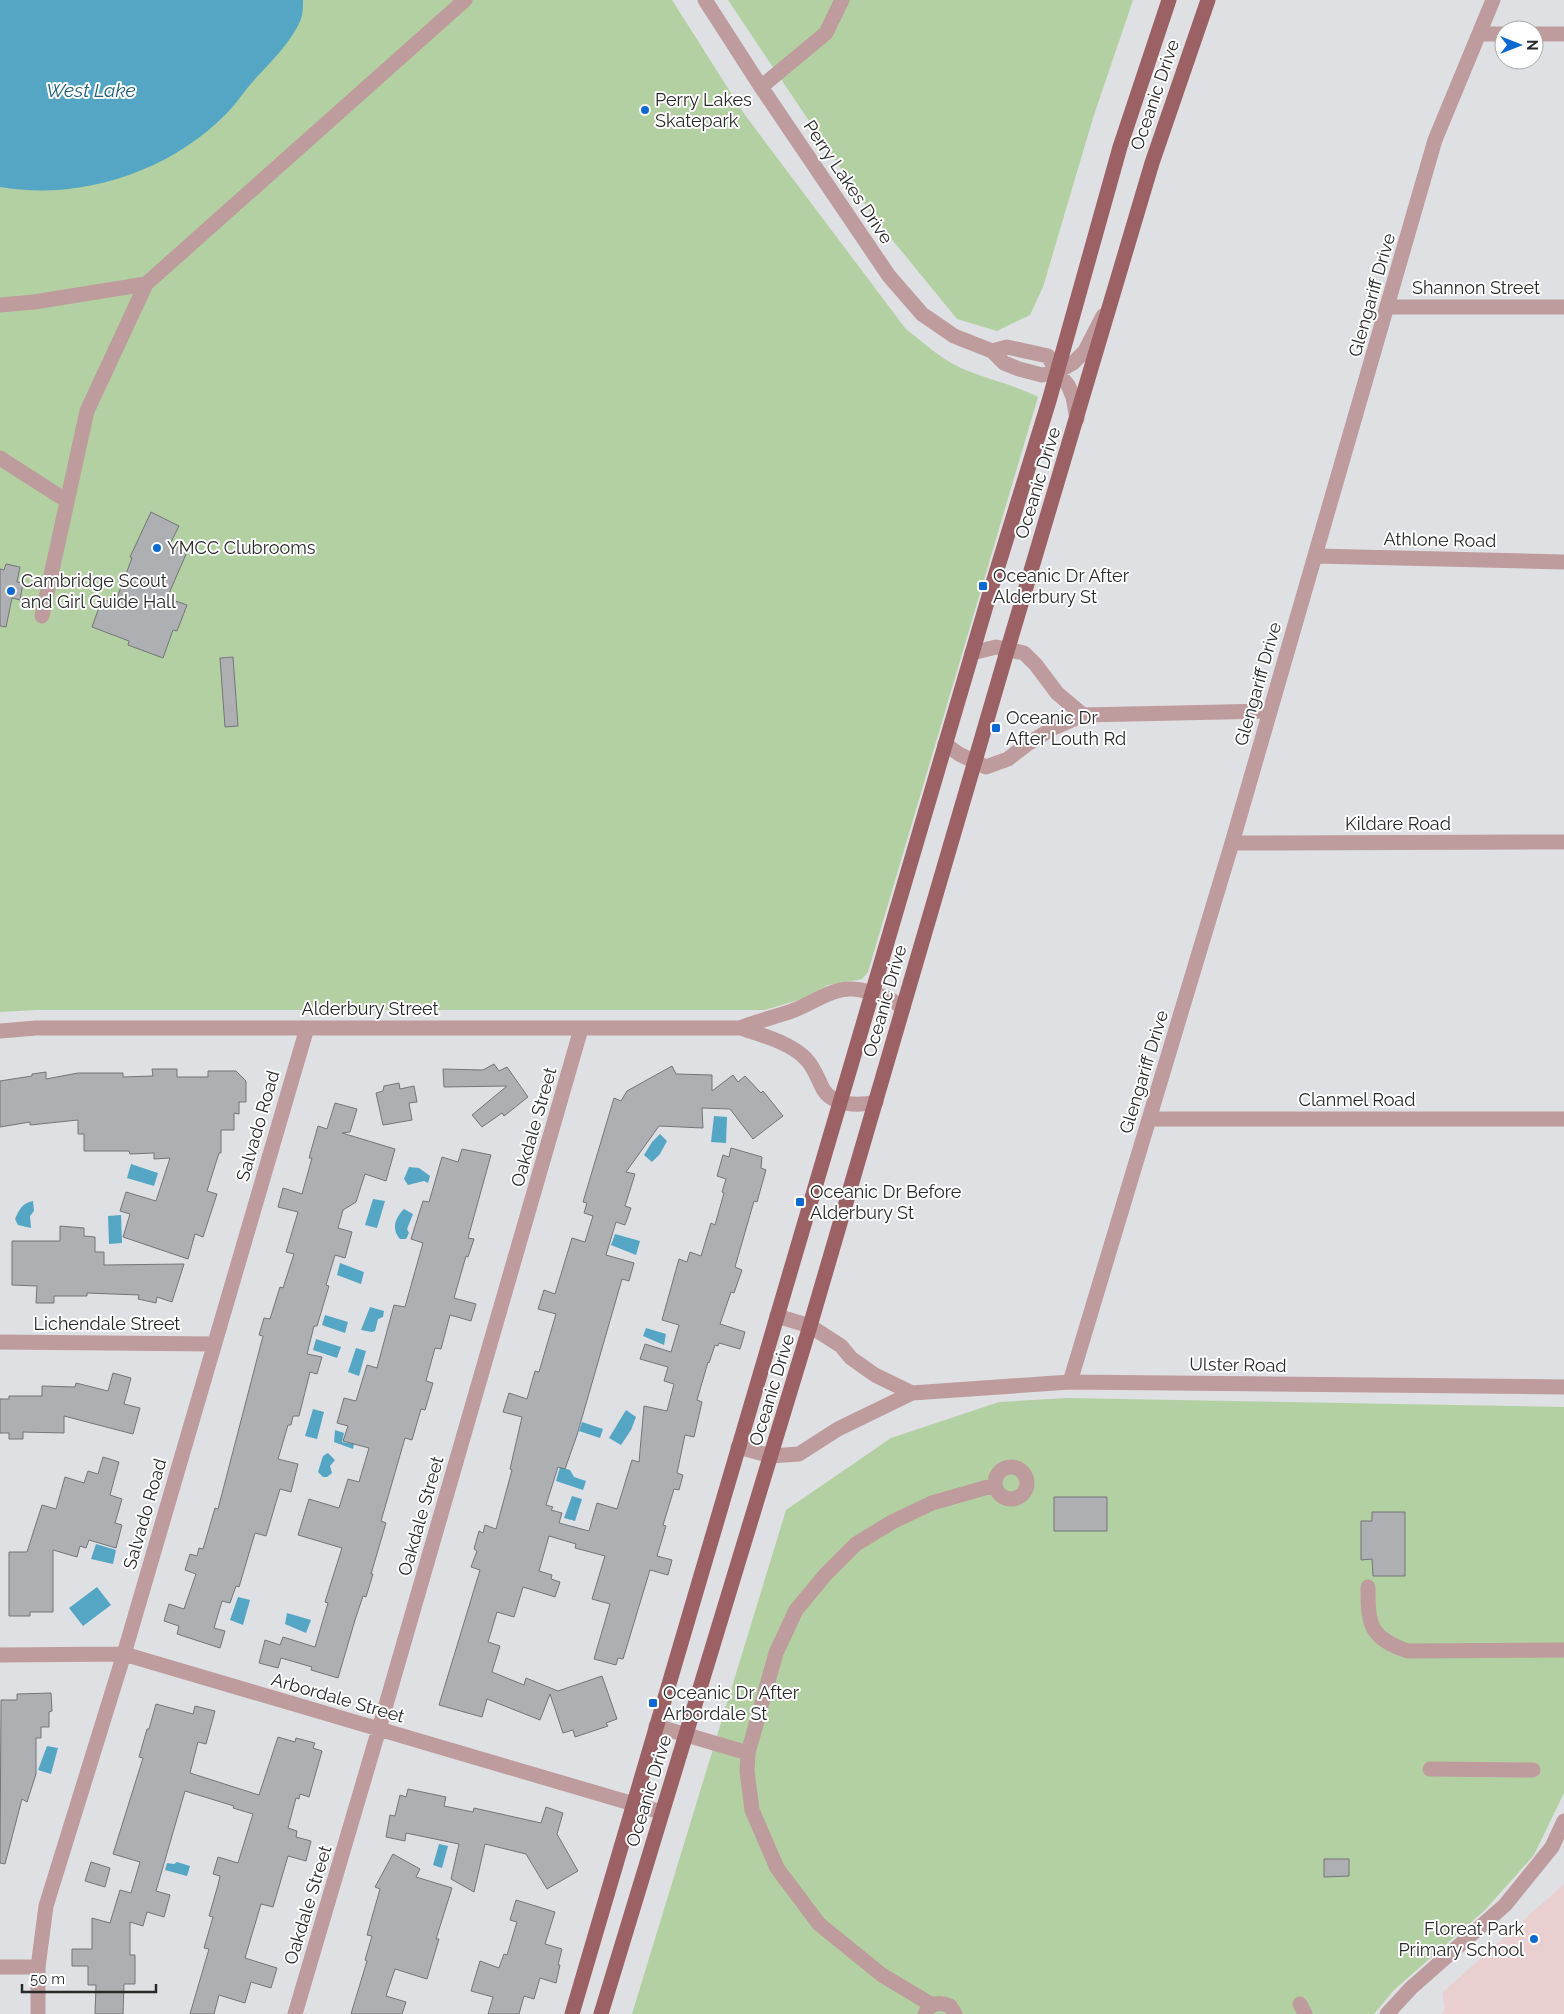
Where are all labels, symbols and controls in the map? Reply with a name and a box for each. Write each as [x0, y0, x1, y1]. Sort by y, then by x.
north arrow [1494, 20, 1544, 70]
street label: Oceanic Drive [1126, 36, 1183, 153]
text: N [1524, 40, 1540, 50]
water label: West Lake [46, 79, 136, 101]
place label: Perry Lakes Skatepark [655, 89, 752, 131]
marker: Perry Lakes Skatepark [639, 104, 651, 116]
street label: Perry Lakes Drive [799, 116, 898, 248]
street label: Glengariff Drive [1344, 230, 1399, 359]
street label: Shannon Street [1412, 277, 1540, 298]
street label: Oceanic Drive [1011, 424, 1065, 541]
street label: Athlone Road [1383, 528, 1497, 551]
place label: YMCC Clubrooms [167, 537, 316, 558]
marker: YMCC Clubrooms [151, 542, 163, 554]
place label: Oceanic Dr After Alderbury St [993, 565, 1130, 607]
place label: Cambridge Scout and Girl Guide Hall [21, 570, 176, 612]
marker: Oceanic Dr After Alderbury St [977, 580, 989, 592]
marker: Cambridge Scout and Girl Guide Hall [5, 585, 17, 597]
street label: Glengariff Drive [1230, 619, 1285, 748]
place label: Oceanic Dr After Louth Rd [1006, 707, 1126, 749]
marker: Oceanic Dr After Louth Rd [990, 722, 1002, 734]
street label: Kildare Road [1345, 813, 1451, 834]
street label: Oceanic Drive [859, 942, 911, 1059]
street label: Alderbury Street [301, 998, 439, 1019]
street label: Glengariff Drive [1115, 1007, 1172, 1136]
street label: Oakdale Street [506, 1065, 561, 1189]
street label: Salvado Road [232, 1068, 283, 1184]
street label: Clanmel Road [1299, 1089, 1415, 1110]
place label: Oceanic Dr Before Alderbury St [810, 1181, 962, 1223]
marker: Oceanic Dr Before Alderbury St [794, 1196, 806, 1208]
street label: Lichendale Street [34, 1313, 180, 1334]
street label: Oceanic Drive [745, 1331, 799, 1448]
street label: Ulster Road [1189, 1353, 1287, 1376]
street label: Oakdale Street [393, 1454, 448, 1578]
street label: Salvado Road [119, 1456, 170, 1572]
street label: Arbordale Street [269, 1668, 407, 1727]
place label: Oceanic Dr After Arbordale St [663, 1682, 800, 1724]
marker: Oceanic Dr After Arbordale St [647, 1697, 659, 1709]
street label: Oceanic Drive [622, 1732, 676, 1849]
street label: Oakdale Street [279, 1843, 336, 1967]
place label: Floreat Park Primary School [1398, 1918, 1524, 1960]
marker: Floreat Park Primary School [1528, 1933, 1540, 1945]
scale bar [22, 1962, 156, 1994]
text: 50 m [30, 1970, 65, 1988]

